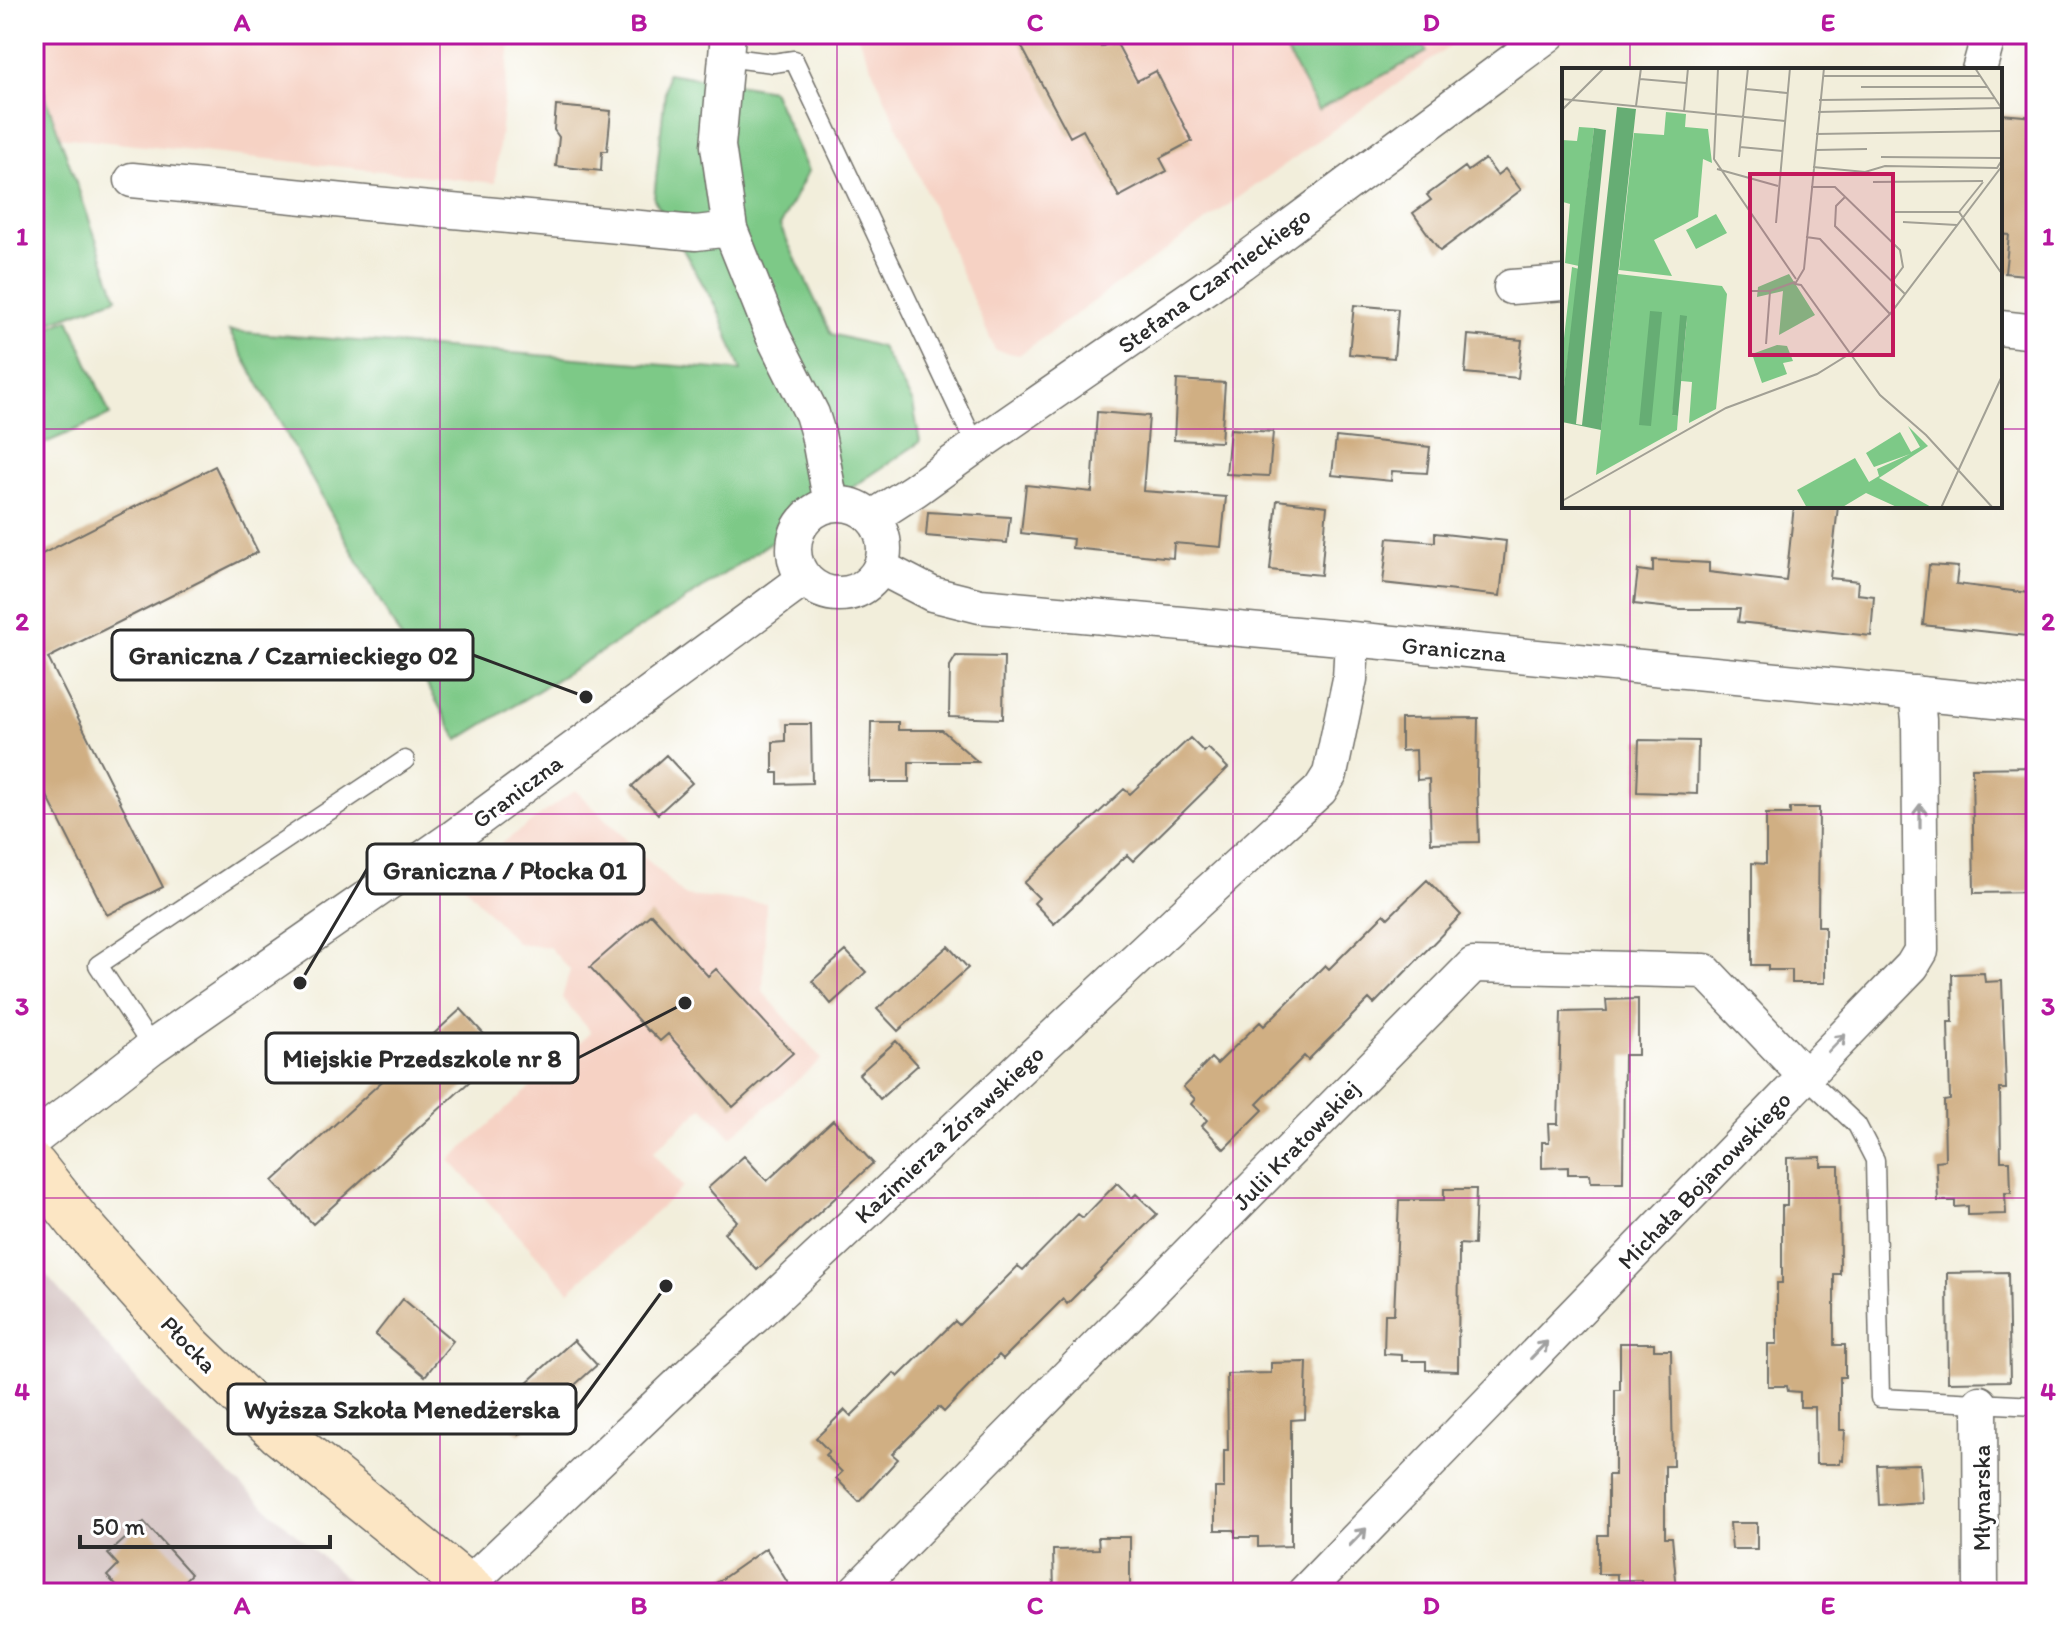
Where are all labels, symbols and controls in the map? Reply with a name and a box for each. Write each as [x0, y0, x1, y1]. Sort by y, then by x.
text: A [233, 6, 251, 38]
text: B [631, 6, 648, 38]
text: C [1027, 6, 1044, 38]
text: D [1422, 6, 1440, 38]
text: E [1821, 6, 1835, 38]
inset map [1562, 68, 2002, 508]
street label: Stefana Czarnieckiego [1112, 200, 1316, 360]
text: 1 [16, 220, 28, 252]
text: 1 [2042, 220, 2054, 252]
text: 2 [15, 605, 29, 637]
text: 2 [2041, 605, 2055, 637]
callout: Graniczna / Czarnieckiego 02 [112, 630, 473, 680]
street label: Graniczna [1400, 630, 1508, 668]
text: Graniczna / Czarnieckiego 02 [128, 639, 458, 671]
street label: Graniczna [466, 747, 568, 834]
one-way arrow [1912, 803, 1927, 830]
callout: Graniczna / Płocka 01 [367, 844, 644, 894]
text: Graniczna / Płocka 01 [383, 854, 627, 886]
text: 3 [15, 990, 29, 1022]
text: 3 [2041, 990, 2055, 1022]
callout: Miejskie Przedszkole nr 8 [266, 1033, 578, 1083]
one-way arrow [1828, 1033, 1847, 1053]
street label: Kazimierza Żórawskiego [848, 1039, 1050, 1229]
text: Miejskie Przedszkole nr 8 [282, 1042, 562, 1074]
street label: Julii Kratowskiej [1227, 1074, 1365, 1216]
street label: Michała Bojanowskiego [1611, 1085, 1797, 1275]
street label: Płocka [155, 1309, 223, 1379]
one-way arrow [1529, 1341, 1548, 1360]
text: 4 [14, 1375, 30, 1407]
text: 4 [2040, 1375, 2056, 1407]
callout: Wyższa Szkoła Menedżerska [228, 1384, 576, 1434]
text: Wyższa Szkoła Menedżerska [244, 1393, 561, 1425]
street label: Młynarska [1967, 1445, 1996, 1551]
scale bar [80, 1499, 330, 1549]
text: 50 m [92, 1512, 145, 1541]
one-way arrow [1348, 1528, 1367, 1547]
text: A [233, 1589, 251, 1621]
text: B [631, 1589, 648, 1621]
text: C [1027, 1589, 1044, 1621]
text: D [1422, 1589, 1440, 1621]
text: E [1821, 1589, 1835, 1621]

